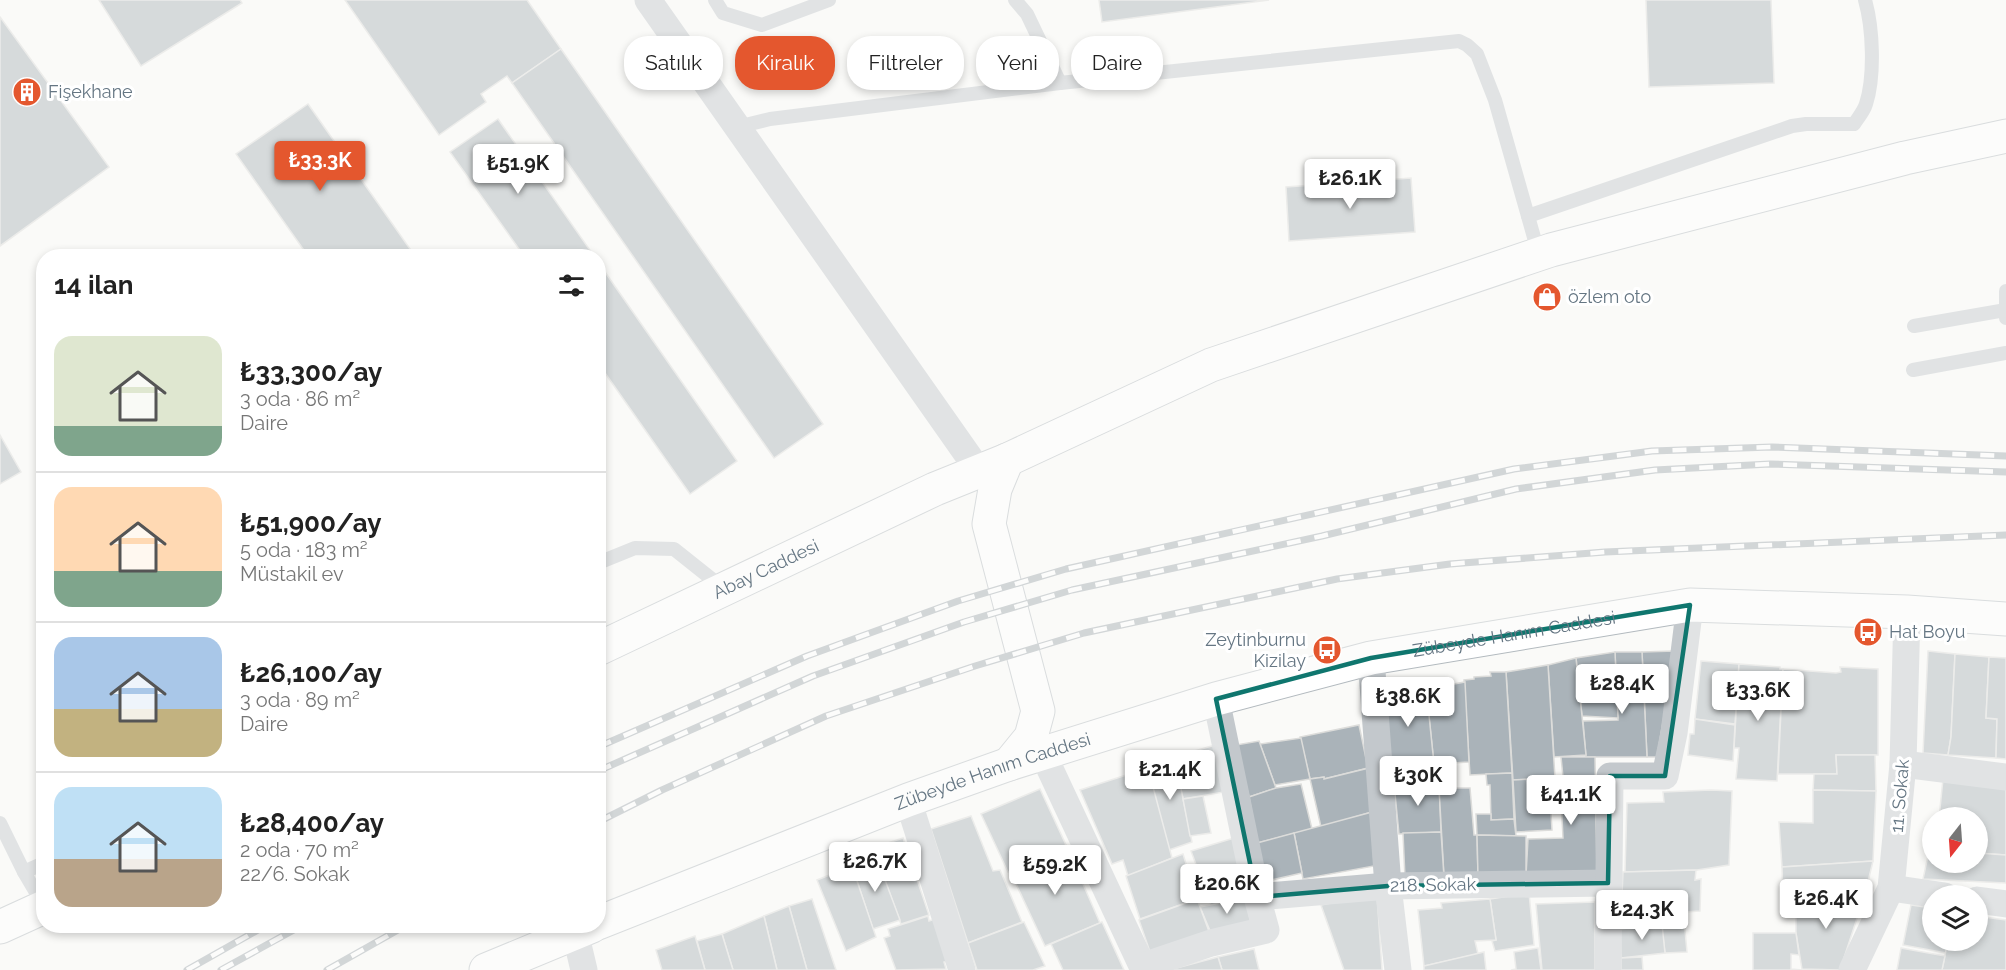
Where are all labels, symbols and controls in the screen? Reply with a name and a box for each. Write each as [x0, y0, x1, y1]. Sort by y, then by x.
chip: Satılık [624, 36, 723, 90]
chip: Kiralık [735, 36, 835, 90]
chip: Filtreler [847, 36, 964, 90]
chip: Yeni [976, 36, 1059, 90]
chip: Daire [1071, 36, 1163, 90]
building icon: Fişekhane [11, 76, 43, 108]
place label: Fişekhane [48, 81, 133, 102]
pin: ₺33.3K [271, 141, 369, 192]
pin: ₺51.9K [469, 144, 567, 195]
text: ₺33.3K [288, 148, 352, 172]
text: ₺51.9K [487, 151, 549, 175]
pin: ₺26.1K [1301, 159, 1399, 210]
text: ₺26.1K [1318, 166, 1382, 190]
icon: filters [555, 269, 588, 302]
text: 14 ilan [54, 270, 133, 300]
shop icon: özlem oto [1531, 281, 1563, 313]
place label: özlem oto [1568, 286, 1651, 307]
text: ₺33,300/ay [240, 357, 382, 387]
icon: home [102, 360, 174, 432]
text: 3 oda · 86 m² [240, 387, 360, 411]
text: Daire [240, 411, 288, 435]
text: ₺51,900/ay [240, 508, 381, 538]
icon: home [102, 511, 174, 583]
street label: Abay Caddesi [710, 535, 822, 603]
text: 5 oda · 183 m² [240, 538, 368, 562]
text: Müstakil ev [240, 562, 344, 586]
street label: Zübeyde Hanım Caddesi [1411, 607, 1617, 661]
bus stop icon: Hat Boyu [1852, 616, 1884, 648]
place label: Hat Boyu [1889, 621, 1965, 642]
place label: Zeytinburnu Kizilay [1205, 629, 1306, 671]
bus stop icon: Zeytinburnu Kizilay [1311, 634, 1343, 666]
text: ₺26,100/ay [240, 658, 382, 688]
icon: home [102, 661, 174, 733]
pin: ₺28.4K [1573, 664, 1671, 715]
text: ₺28.4K [1590, 671, 1654, 695]
pin: ₺33.6K [1709, 671, 1807, 722]
pin: ₺38.6K [1359, 677, 1457, 728]
text: ₺33.6K [1726, 678, 1790, 702]
text: ₺38.6K [1375, 684, 1441, 708]
text: 3 oda · 89 m² [240, 688, 360, 712]
text: Daire [240, 712, 288, 736]
street label: Zübeyde Hanım Caddesi [892, 728, 1093, 814]
pin: ₺21.4K [1121, 750, 1219, 801]
pin: ₺30K [1382, 756, 1454, 807]
text: ₺21.4K [1139, 757, 1201, 781]
street label: 11. Sokak [1886, 758, 1913, 834]
text: ₺30K [1394, 763, 1442, 787]
pin: ₺41.1K [1522, 775, 1620, 826]
text: ₺41.1K [1541, 782, 1601, 806]
north arrow [1922, 807, 1988, 873]
map controls [1922, 807, 1988, 951]
text: ₺28,400/ay [240, 808, 384, 838]
icon: home [102, 811, 174, 883]
text: 2 oda · 70 m² [240, 838, 359, 862]
pin: ₺26.7K [826, 842, 924, 893]
pin: ₺59.2K [1006, 845, 1104, 896]
text: ₺26.7K [843, 849, 907, 873]
text: ₺59.2K [1023, 852, 1087, 876]
text: 22/6. Sokak [240, 862, 350, 886]
pin: ₺20.6K [1178, 864, 1276, 915]
text: ₺20.6K [1194, 871, 1260, 895]
street label: 218. Sokak [1390, 873, 1477, 896]
pin: ₺26.4K [1777, 879, 1875, 930]
button: layers [1922, 885, 1988, 951]
text: ₺26.4K [1794, 886, 1858, 910]
pin: ₺24.3K [1593, 890, 1691, 941]
text: ₺24.3K [1610, 897, 1674, 921]

